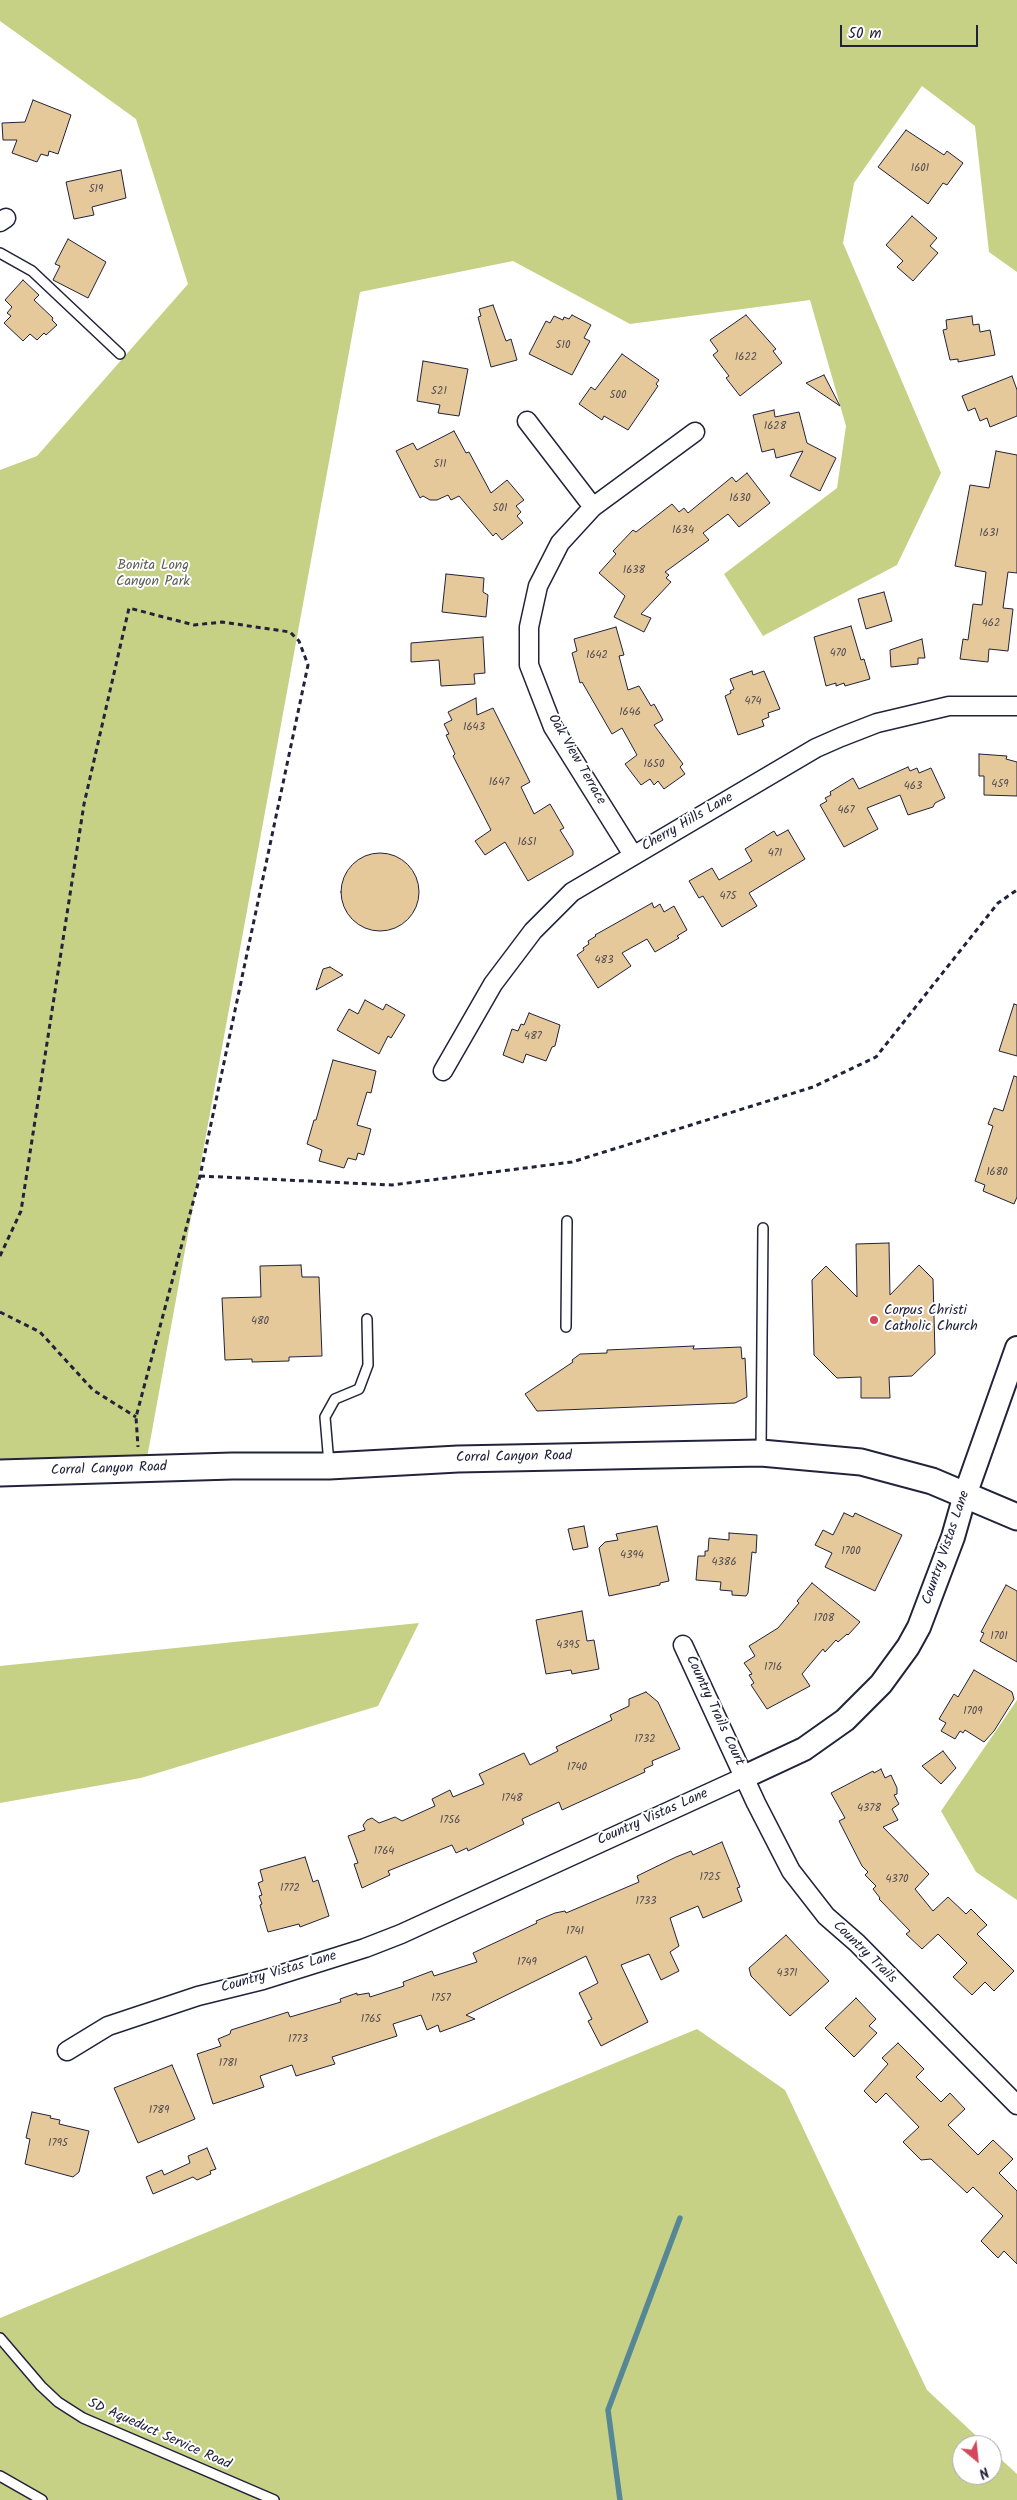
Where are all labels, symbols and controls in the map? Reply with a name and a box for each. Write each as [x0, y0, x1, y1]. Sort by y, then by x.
scale bar [842, 15, 980, 47]
text: 50 m [848, 22, 882, 46]
house number: 1601 [911, 162, 929, 176]
house number: 519 [89, 183, 103, 197]
house number: 510 [556, 339, 570, 353]
house number: 1622 [735, 351, 757, 365]
house number: 521 [431, 385, 447, 399]
house number: 500 [610, 389, 626, 403]
house number: 1628 [764, 420, 786, 434]
house number: 511 [434, 458, 446, 472]
house number: 1630 [729, 492, 751, 506]
house number: 501 [493, 502, 507, 516]
house number: 1634 [672, 524, 694, 538]
house number: 1631 [979, 527, 999, 541]
park label: Bonita Long Canyon Park [116, 559, 190, 592]
house number: 1638 [623, 564, 645, 578]
house number: 462 [982, 617, 1000, 631]
house number: 470 [830, 647, 846, 661]
house number: 1642 [586, 649, 608, 663]
house number: 474 [744, 695, 762, 709]
house number: 1646 [619, 706, 641, 720]
street label: Oak View Terrace [543, 712, 609, 808]
house number: 1643 [463, 721, 485, 735]
house number: 1650 [644, 758, 664, 772]
house number: 1647 [489, 776, 509, 790]
house number: 459 [991, 778, 1009, 792]
house number: 463 [904, 780, 922, 794]
street label: Cherry Hills Lane [639, 790, 737, 856]
house number: 467 [837, 804, 855, 818]
house number: 1651 [518, 836, 536, 850]
house number: 471 [768, 847, 782, 861]
house number: 475 [719, 890, 737, 904]
house number: 483 [595, 954, 613, 968]
house number: 487 [524, 1030, 542, 1044]
house number: 1680 [986, 1166, 1008, 1180]
place label: Corpus Christi Catholic Church [884, 1304, 978, 1336]
marker: Corpus Christi Catholic Church [868, 1314, 880, 1326]
house number: 480 [251, 1315, 269, 1329]
street label: Corral Canyon Road [456, 1449, 572, 1467]
street label: Corral Canyon Road [51, 1460, 167, 1480]
street label: Country Vistas Lane [920, 1489, 974, 1607]
house number: 1700 [841, 1545, 861, 1559]
house number: 4394 [620, 1549, 644, 1563]
house number: 4386 [711, 1556, 737, 1570]
house number: 1708 [814, 1612, 834, 1626]
house number: 1701 [990, 1630, 1008, 1644]
house number: 4395 [556, 1639, 580, 1653]
street label: Country Trails Court [681, 1653, 747, 1769]
house number: 1716 [764, 1661, 782, 1675]
house number: 1709 [963, 1705, 983, 1719]
house number: 1732 [634, 1733, 656, 1747]
house number: 1740 [567, 1761, 587, 1775]
street label: Country Vistas Lane [595, 1786, 711, 1850]
house number: 1748 [501, 1792, 523, 1806]
house number: 4378 [857, 1802, 881, 1816]
house number: 1756 [440, 1814, 460, 1828]
house number: 1764 [374, 1845, 394, 1859]
house number: 1725 [700, 1871, 720, 1885]
house number: 4370 [886, 1873, 908, 1887]
house number: 1772 [280, 1882, 300, 1896]
house number: 1733 [635, 1895, 657, 1909]
street label: Country Trails [828, 1918, 900, 1988]
house number: 1741 [566, 1925, 584, 1939]
street label: Country Vistas Lane [219, 1948, 339, 1998]
house number: 1749 [517, 1956, 537, 1970]
house number: 4371 [777, 1967, 797, 1981]
house number: 1757 [431, 1992, 451, 2006]
house number: 1765 [361, 2013, 381, 2027]
house number: 1773 [288, 2033, 308, 2047]
house number: 1781 [219, 2057, 237, 2071]
house number: 1789 [149, 2104, 169, 2118]
house number: 1795 [48, 2137, 68, 2151]
street label: SD Aqueduct Service Road [85, 2396, 233, 2474]
north arrow [952, 2435, 1002, 2485]
text: N [975, 2461, 993, 2484]

